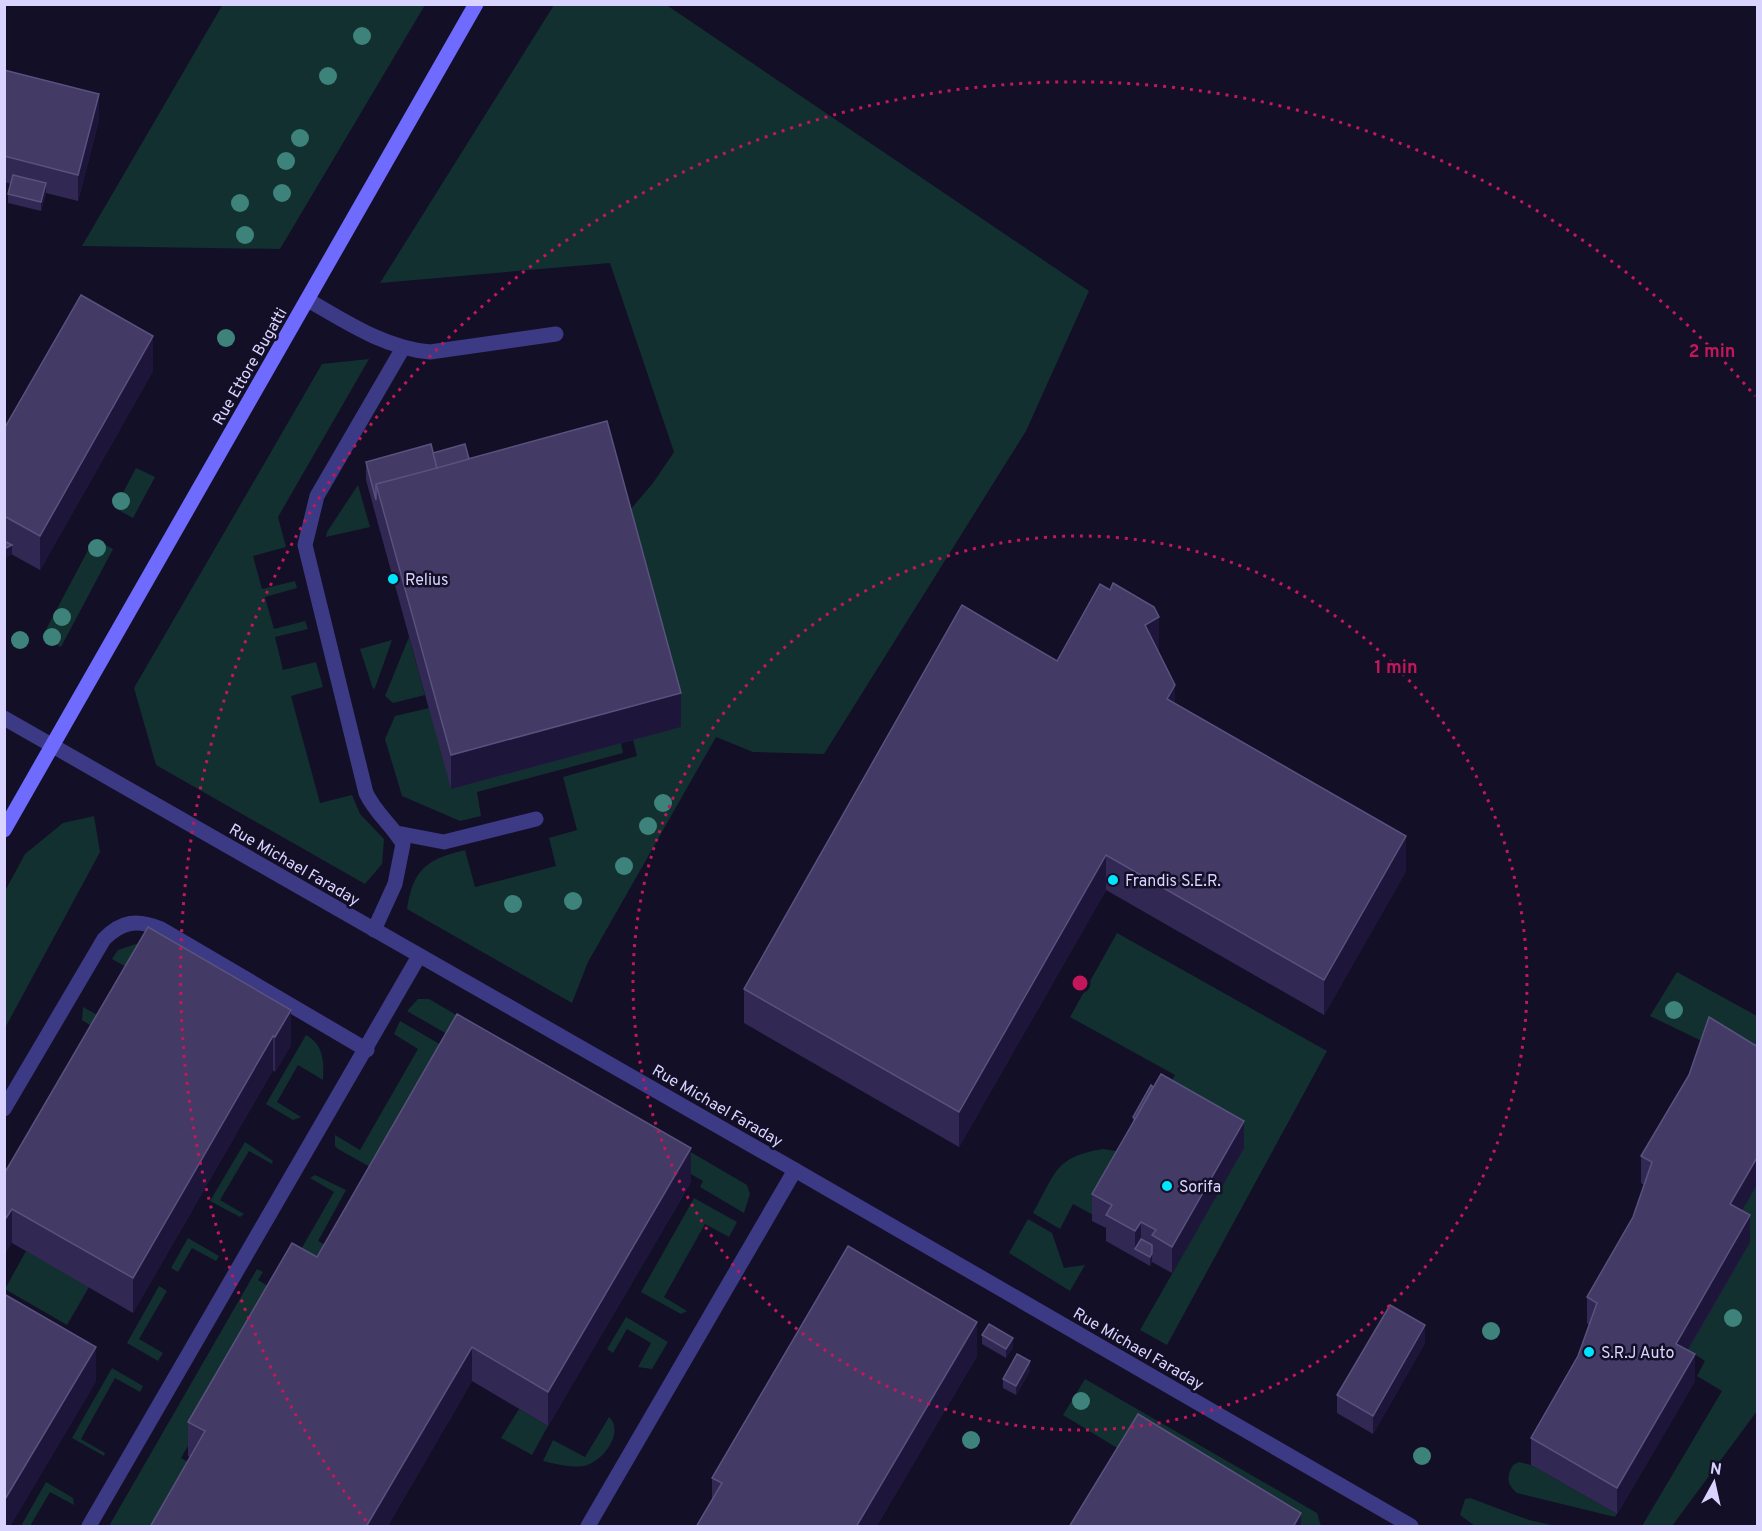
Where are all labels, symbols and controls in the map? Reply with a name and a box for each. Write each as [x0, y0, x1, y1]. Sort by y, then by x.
street label: Rue Ettore Bugatti [209, 305, 292, 429]
text: 2 min [1688, 341, 1736, 364]
place label: Relius [405, 571, 449, 591]
marker: Relius [386, 572, 400, 586]
text: 1 min [1374, 657, 1418, 680]
street label: Rue Michael Faraday [225, 820, 363, 911]
place label: Frandis S.E.R. [1125, 872, 1221, 892]
marker: Frandis S.E.R. [1106, 873, 1120, 887]
centre of rings [1070, 973, 1090, 993]
street label: Rue Michael Faraday [648, 1061, 786, 1152]
place label: Sorifa [1179, 1178, 1221, 1198]
marker: Sorifa [1160, 1179, 1174, 1193]
street label: Rue Michael Faraday [1069, 1304, 1207, 1395]
place label: S.R.J Auto [1601, 1344, 1674, 1364]
marker: S.R.J Auto [1582, 1345, 1596, 1359]
north arrow [1684, 1453, 1744, 1513]
text: N [1709, 1459, 1723, 1481]

